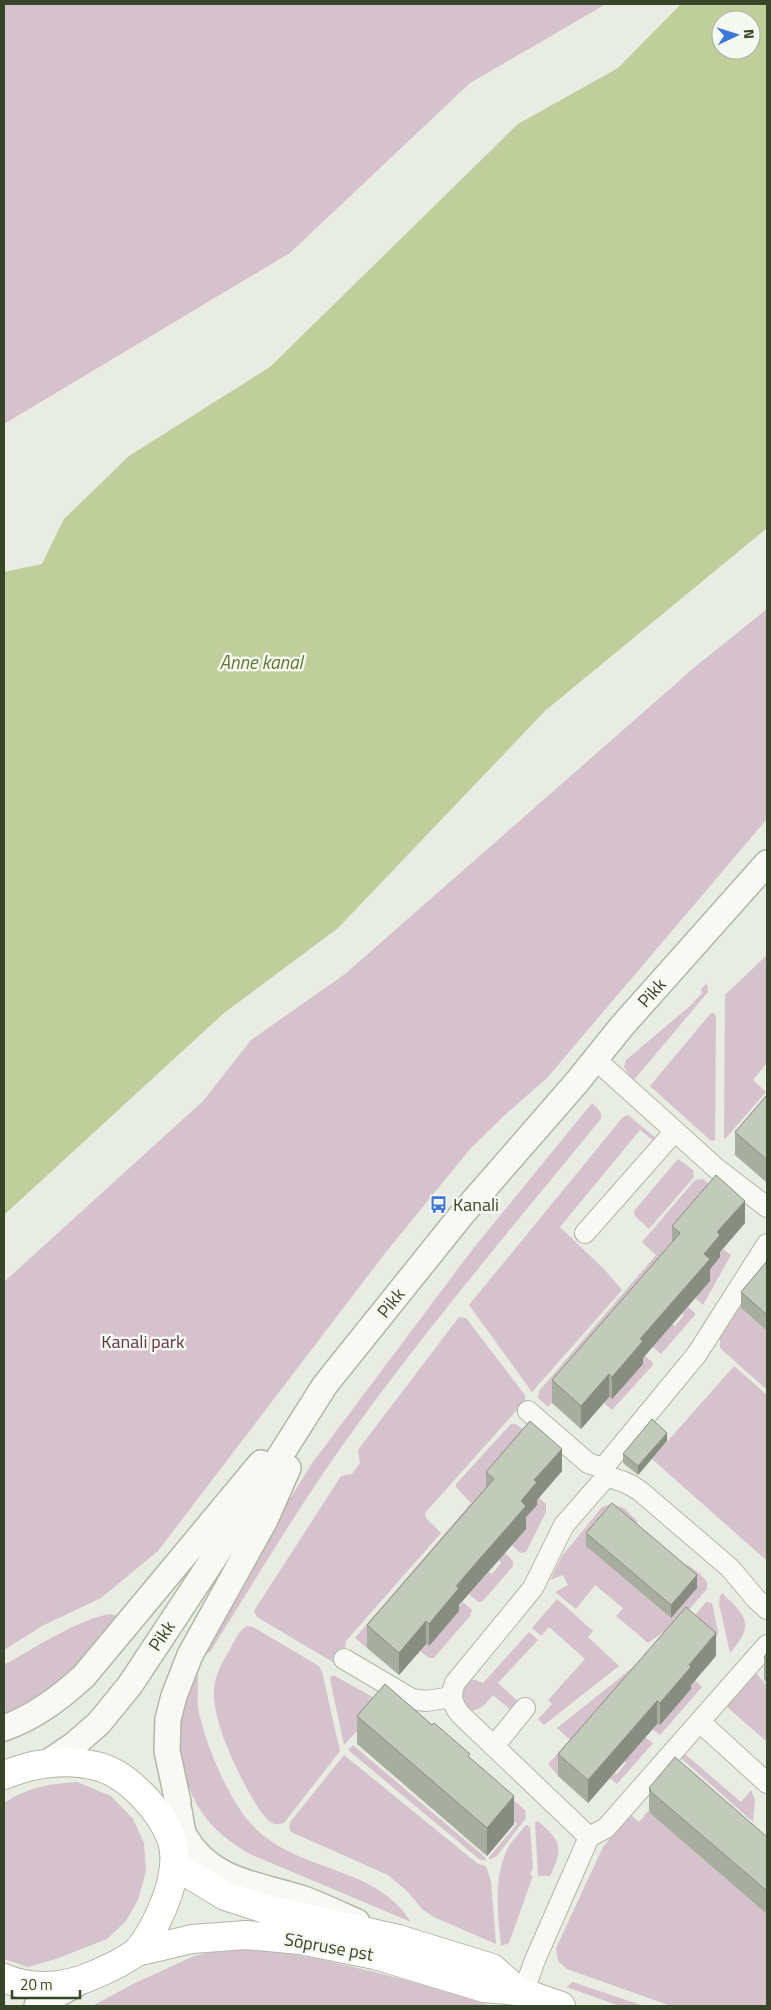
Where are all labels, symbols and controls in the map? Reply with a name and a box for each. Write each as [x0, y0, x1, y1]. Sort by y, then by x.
north arrow [711, 10, 761, 60]
text: N [739, 28, 760, 40]
water label: Anne kanal [219, 647, 304, 676]
street label: Pikk [631, 972, 673, 1014]
place label: Kanali [453, 1191, 499, 1218]
bus stop icon: Kanali [429, 1195, 449, 1215]
street label: Pikk [370, 1282, 411, 1324]
park label: Kanali park [101, 1328, 185, 1355]
street label: Pikk [141, 1615, 182, 1656]
street label: Sõpruse pst [282, 1925, 376, 1968]
scale bar [12, 1968, 80, 2000]
text: 20 m [20, 1973, 53, 1996]

